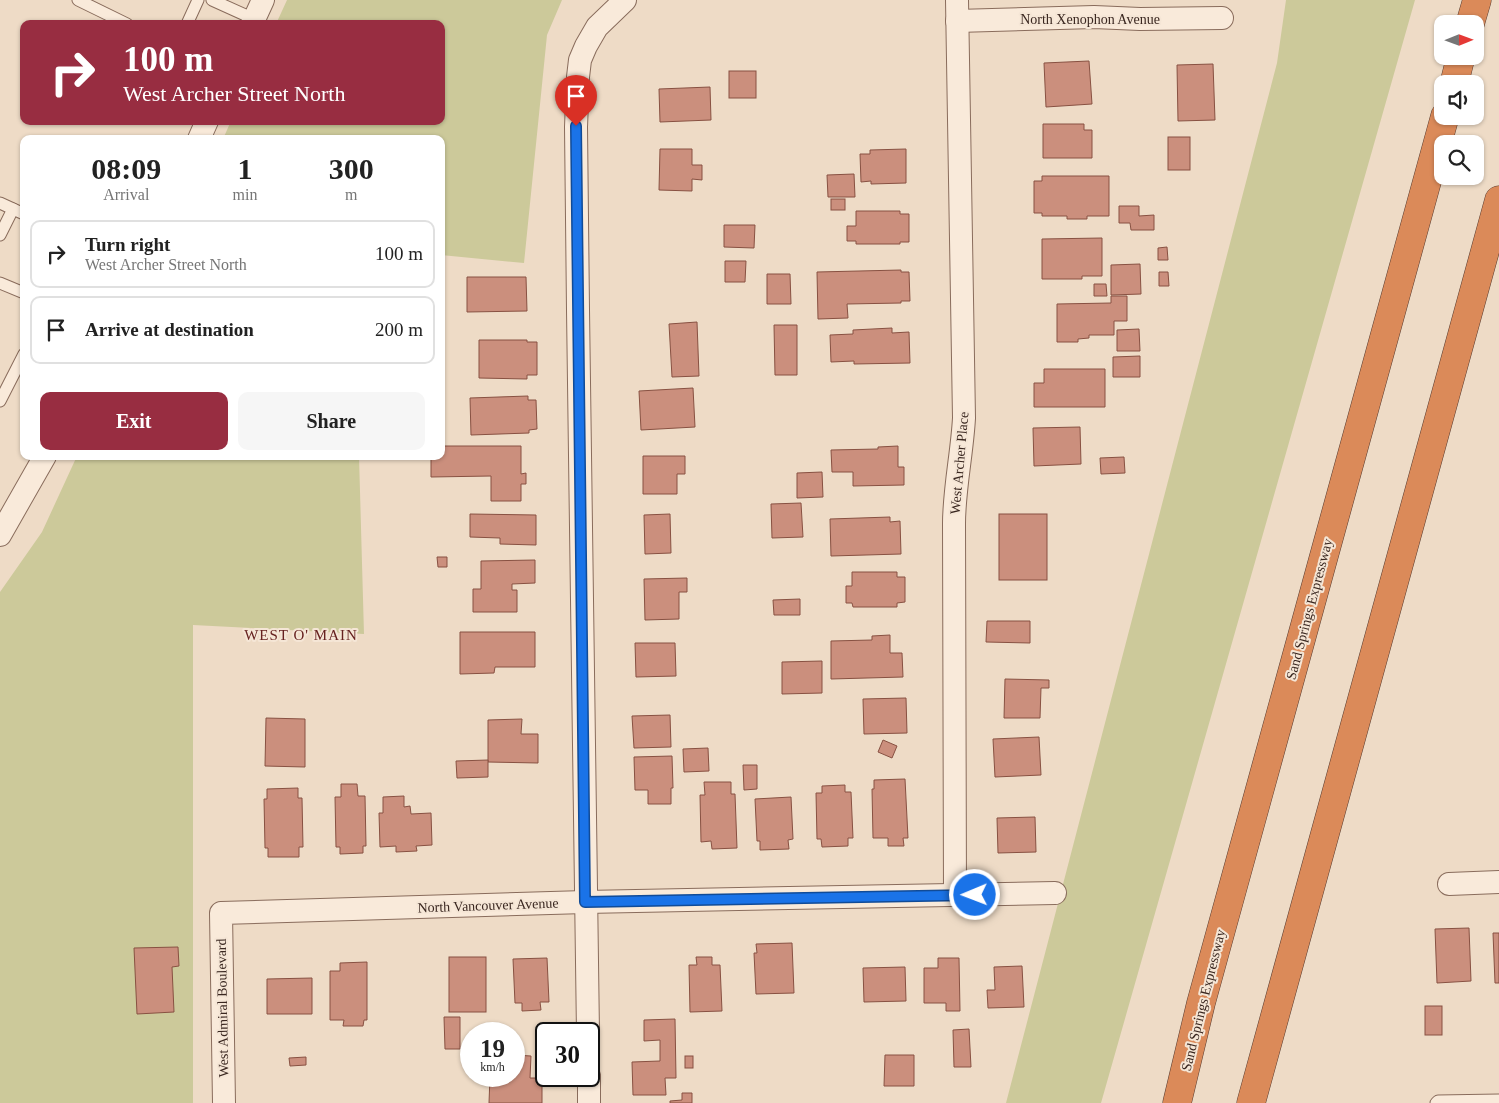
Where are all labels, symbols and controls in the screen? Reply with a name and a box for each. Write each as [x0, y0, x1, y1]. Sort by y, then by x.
street label: North Xenophon Avenue [1020, 12, 1160, 27]
north arrow [1434, 15, 1484, 65]
map controls [1434, 15, 1484, 185]
icon: right [40, 40, 105, 105]
text: 100 m [123, 40, 213, 79]
pin [555, 75, 597, 126]
button: sound [1434, 75, 1484, 125]
text: West Archer Street North [123, 81, 345, 106]
icon: arrive [562, 82, 590, 110]
button: search [1434, 135, 1484, 185]
text: 08:09 [91, 152, 161, 185]
text: 1 [237, 152, 252, 185]
text: 300 [329, 152, 374, 185]
text: Arrival [103, 186, 149, 203]
text: min [233, 186, 257, 203]
text: m [345, 186, 357, 203]
text: Turn right [85, 234, 170, 255]
icon: right [42, 240, 70, 268]
text: 100 m [375, 243, 423, 264]
text: West Archer Street North [85, 256, 247, 273]
icon: arrive [42, 316, 70, 344]
text: Arrive at destination [85, 319, 254, 340]
text: 200 m [375, 319, 423, 340]
button: Exit [40, 392, 228, 450]
button: Share [238, 392, 425, 450]
street label: West Archer Place [948, 411, 971, 515]
street label: Sand Springs Expressway [1283, 537, 1336, 681]
district label: WEST O' MAIN [244, 627, 358, 643]
position arrow [948, 868, 1000, 920]
street label: North Vancouver Avenue [417, 896, 559, 915]
street label: Sand Springs Expressway [1179, 928, 1228, 1072]
street label: West Admiral Boulevard [214, 938, 231, 1078]
speed limit sign: 30 [535, 1022, 600, 1087]
text: 19 [480, 1035, 505, 1062]
text: km/h [480, 1060, 505, 1074]

